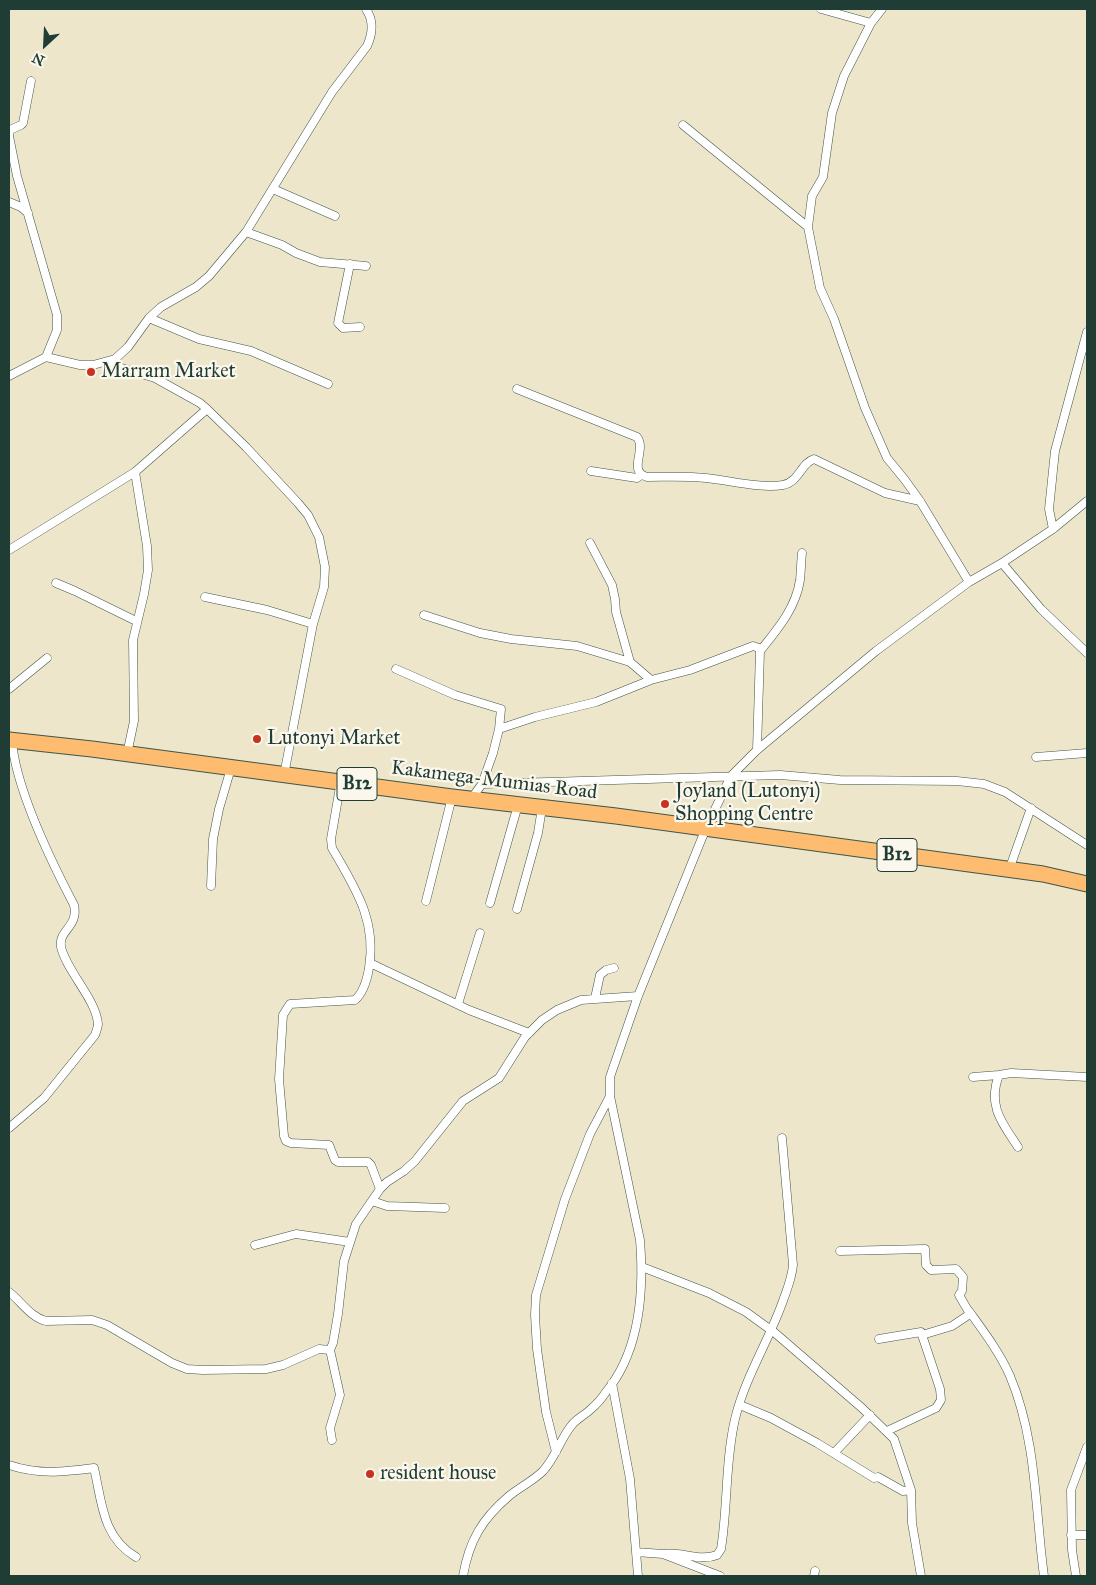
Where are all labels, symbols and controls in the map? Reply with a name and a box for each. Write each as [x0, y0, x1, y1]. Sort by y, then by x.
north arrow [20, 20, 70, 70]
text: N [29, 49, 47, 69]
place label: Marram Market [101, 360, 236, 384]
marker: Marram Market [85, 366, 97, 378]
place label: Lutonyi Market [267, 727, 400, 751]
marker: Lutonyi Market [251, 733, 263, 745]
street label: Kakamega-Mumias Road [390, 756, 598, 806]
road number: B12 [337, 768, 377, 801]
place label: Joyland (Lutonyi) Shopping Centre [675, 780, 820, 827]
marker: Joyland (Lutonyi) Shopping Centre [659, 798, 671, 810]
road number: B12 [877, 838, 917, 872]
place label: resident house [380, 1462, 496, 1486]
marker: resident house [364, 1468, 376, 1480]

